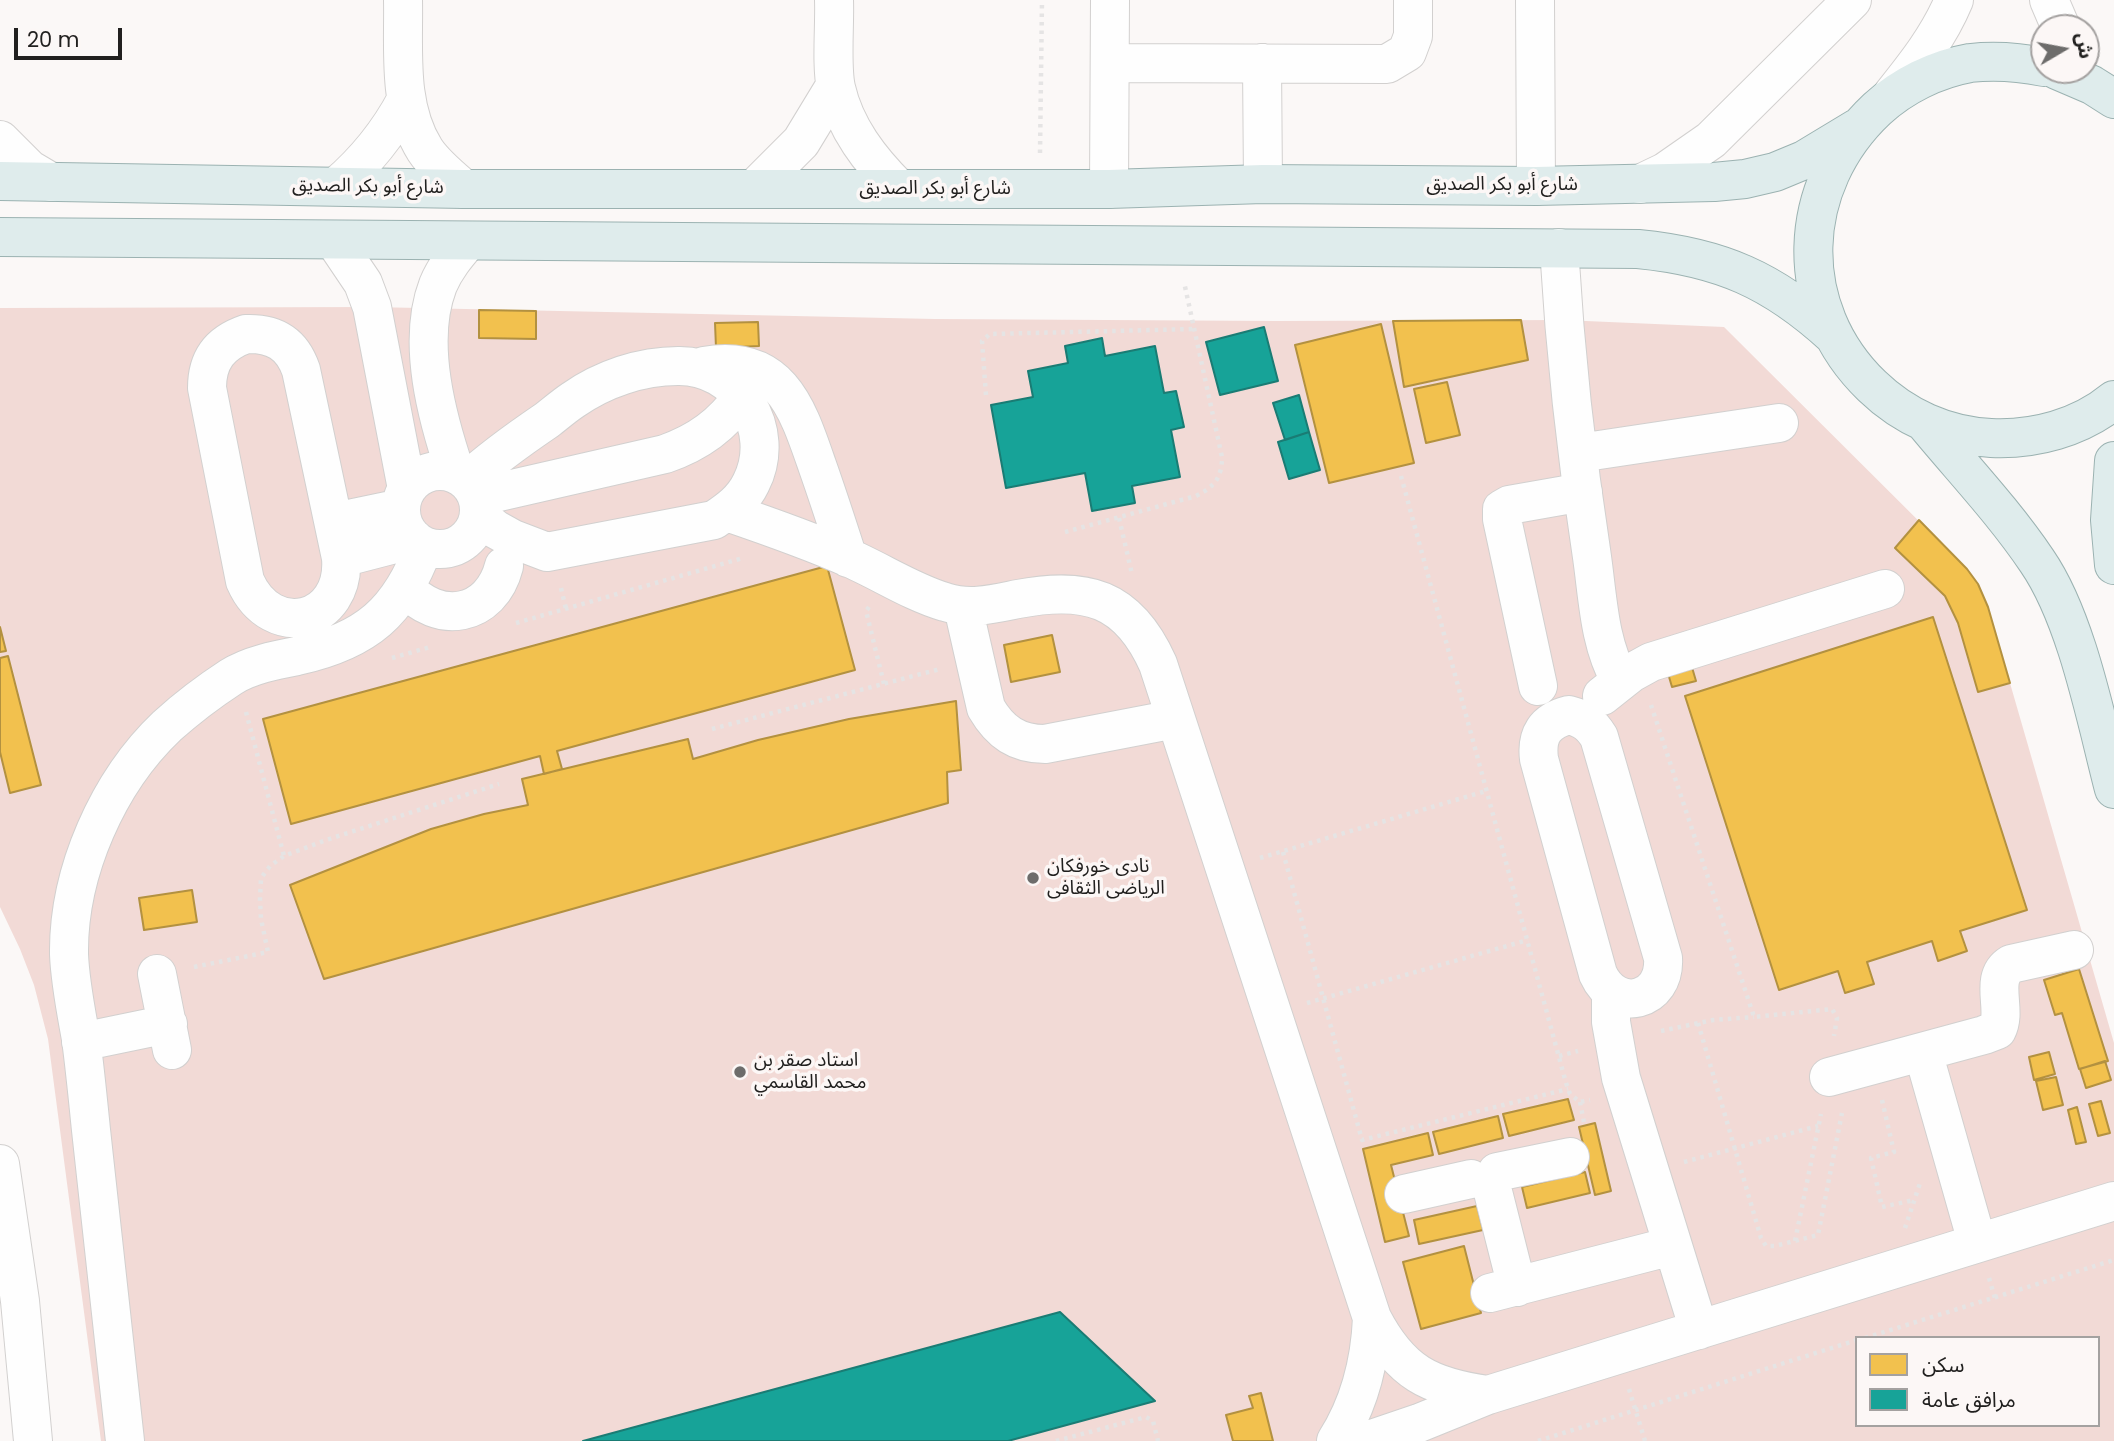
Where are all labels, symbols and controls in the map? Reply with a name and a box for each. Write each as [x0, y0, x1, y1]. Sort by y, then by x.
scale bar [18, 14, 126, 58]
north arrow [2030, 14, 2100, 84]
text: 20 m [27, 25, 80, 54]
text: ش [2069, 30, 2100, 61]
street label: شارع أبو بكر الصديق [292, 174, 444, 200]
street label: شارع أبو بكر الصديق [1426, 174, 1578, 196]
street label: شارع أبو بكر الصديق [859, 178, 1011, 200]
place label: نادى خورفكان الرياضى الثقافى [1047, 856, 1165, 900]
marker: نادى خورفكان الرياضى الثقافى [1025, 870, 1041, 886]
place label: استاد صقر بن محمد القاسمي [754, 1050, 866, 1094]
marker: استاد صقر بن محمد القاسمي [732, 1064, 748, 1080]
legend [1855, 1336, 2100, 1427]
text: سكن [1922, 1350, 1964, 1379]
text: مرافق عامة [1922, 1385, 2016, 1414]

